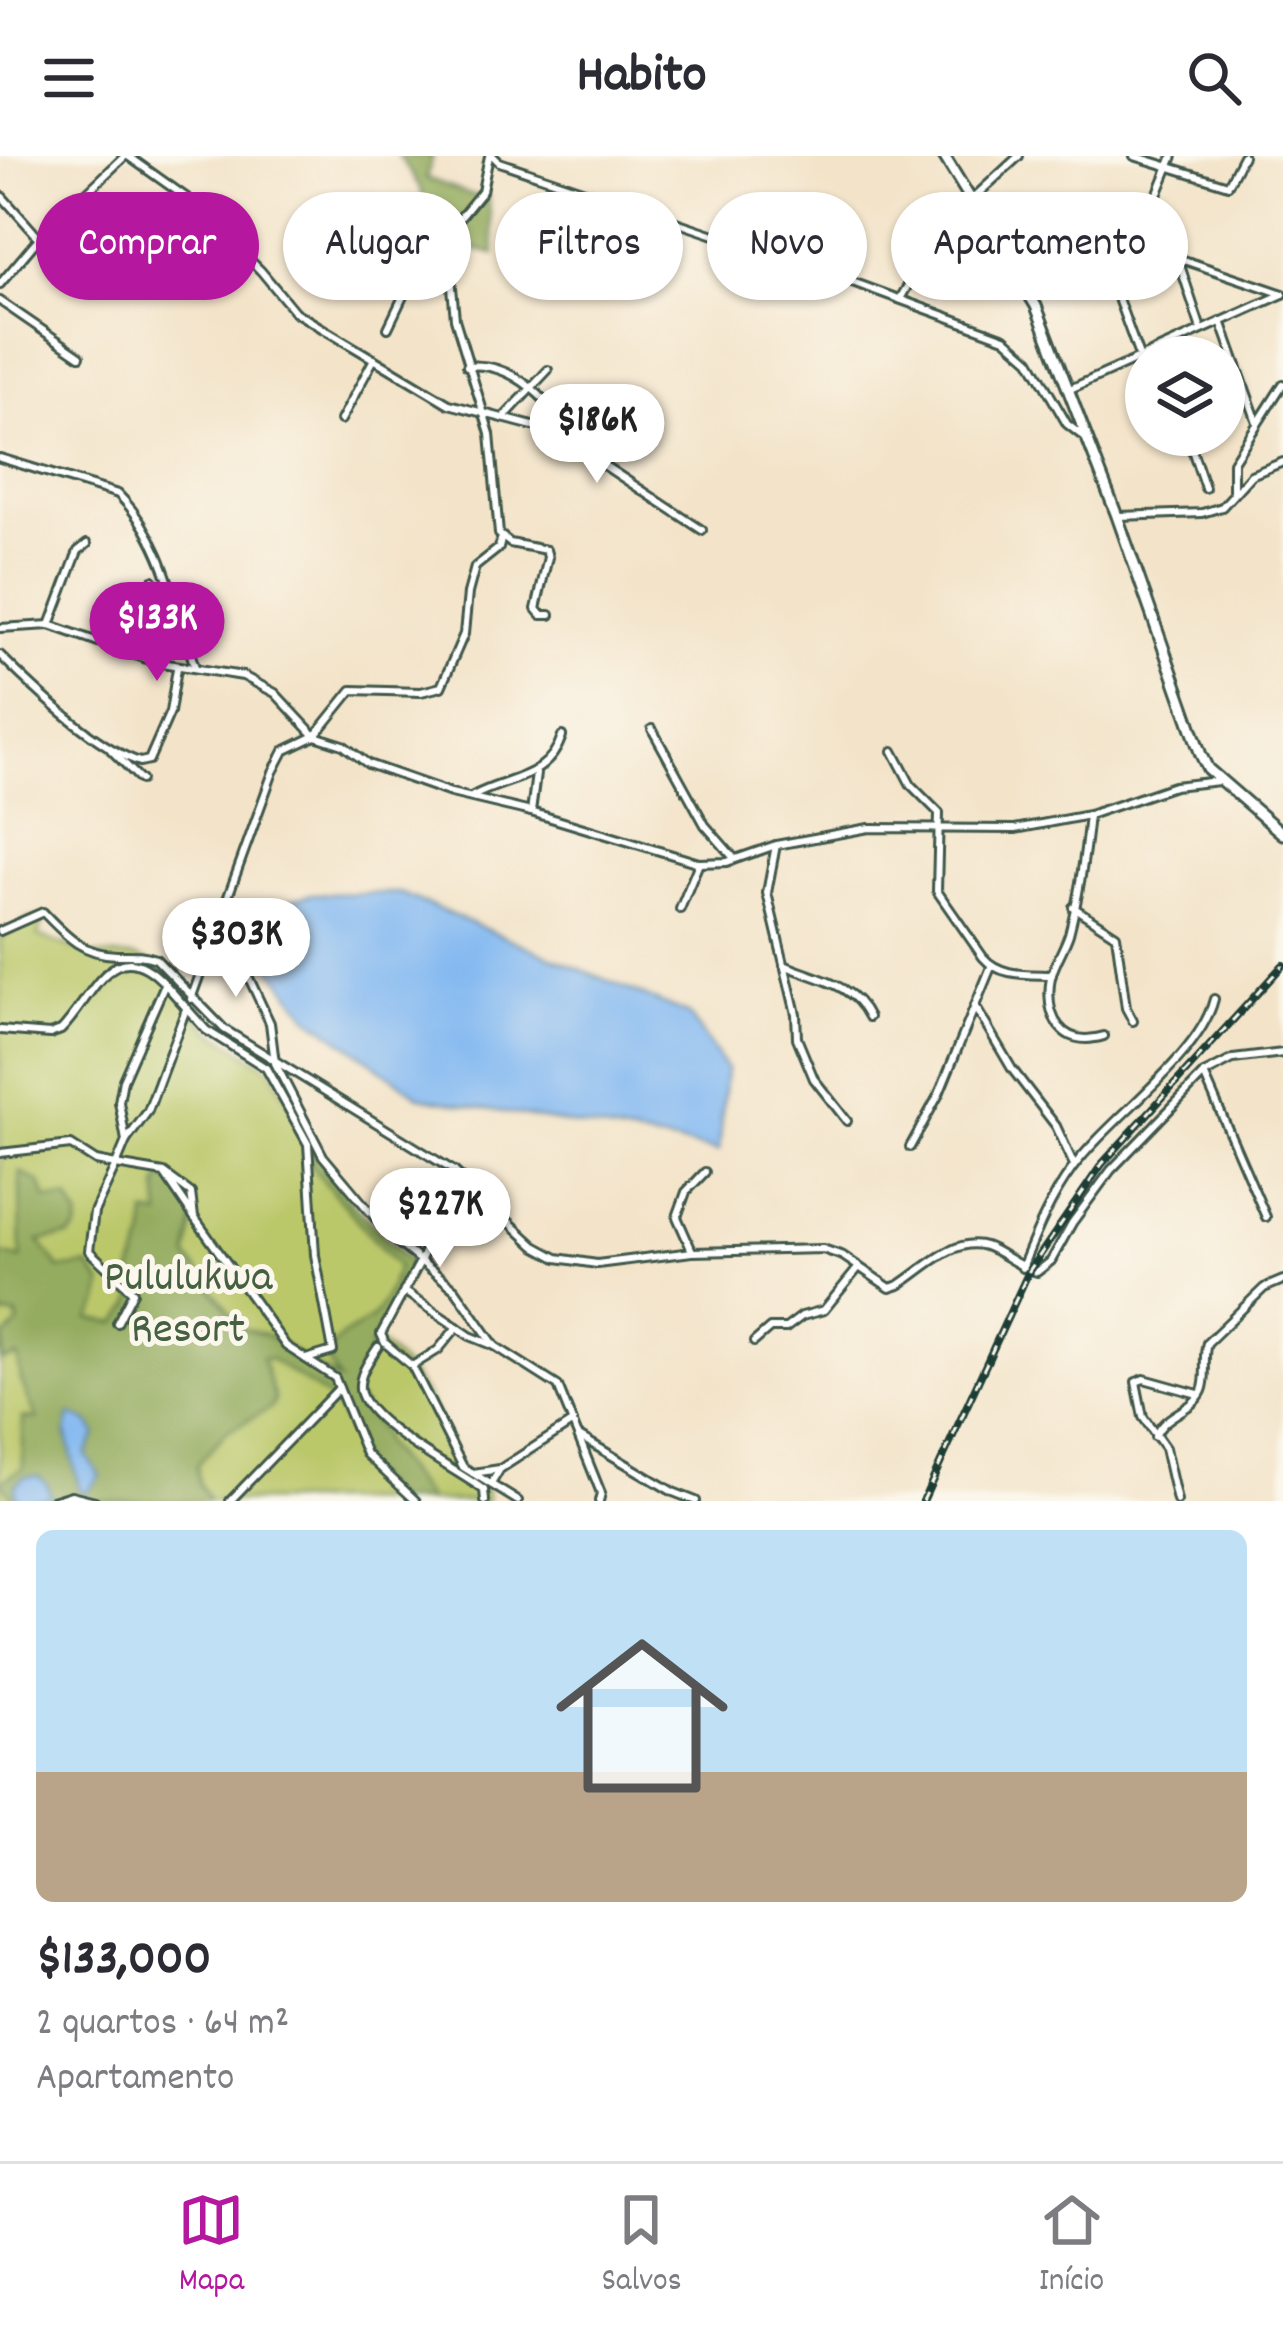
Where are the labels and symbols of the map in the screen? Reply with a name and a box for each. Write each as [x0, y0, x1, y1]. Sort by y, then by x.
pin: $186K [513, 384, 681, 486]
pin: $133K [73, 582, 241, 684]
pin: $303K [152, 898, 320, 1000]
pin: $227K [356, 1168, 524, 1270]
park label: Pululukwa Resort [104, 1248, 273, 1364]

